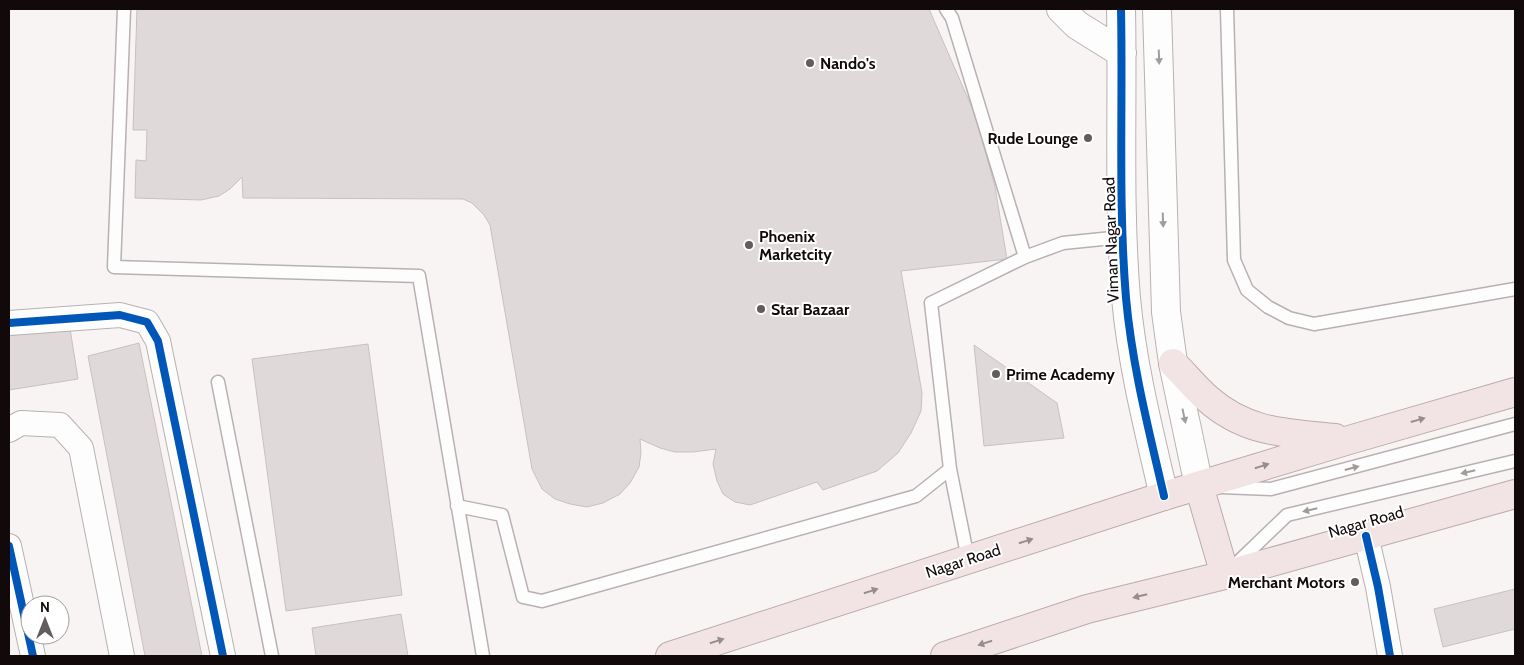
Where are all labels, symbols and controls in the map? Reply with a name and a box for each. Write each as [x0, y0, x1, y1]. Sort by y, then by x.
one-way arrow [1155, 50, 1163, 66]
place label: Nando's [820, 54, 876, 73]
marker: Nando's [804, 57, 816, 69]
place label: Rude Lounge [988, 129, 1078, 148]
marker: Rude Lounge [1082, 132, 1094, 144]
street label: Viman Nagar Road [1099, 177, 1123, 303]
one-way arrow [1159, 212, 1167, 228]
place label: Phoenix Marketcity [759, 227, 832, 264]
marker: Phoenix Marketcity [743, 239, 755, 251]
place label: Star Bazaar [771, 300, 850, 319]
marker: Star Bazaar [755, 303, 767, 315]
place label: Prime Academy [1006, 365, 1115, 384]
marker: Prime Academy [990, 368, 1002, 380]
one-way arrow [1181, 408, 1189, 424]
one-way arrow [1410, 415, 1425, 423]
one-way arrow [1255, 462, 1270, 470]
one-way arrow [1345, 463, 1360, 471]
one-way arrow [1460, 468, 1475, 476]
street label: Nagar Road [1326, 502, 1406, 542]
one-way arrow [1302, 506, 1317, 514]
one-way arrow [1018, 537, 1033, 544]
street label: Nagar Road [923, 540, 1003, 582]
place label: Merchant Motors [1228, 573, 1345, 592]
marker: Merchant Motors [1349, 576, 1361, 588]
one-way arrow [864, 587, 879, 595]
one-way arrow [1133, 592, 1148, 600]
north arrow [20, 595, 70, 645]
text: N [40, 598, 50, 616]
one-way arrow [709, 637, 724, 644]
one-way arrow [977, 640, 992, 647]

